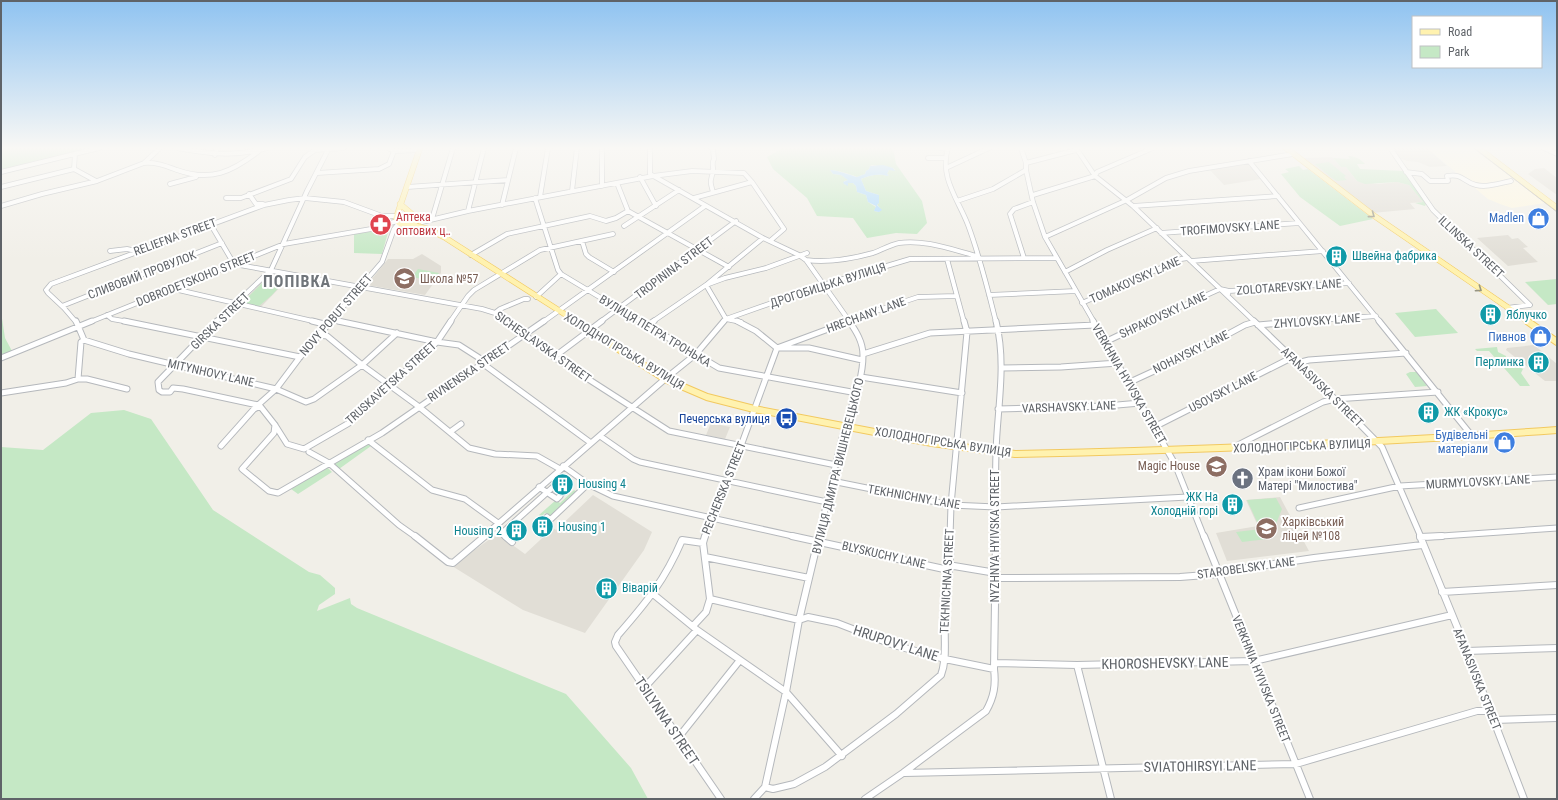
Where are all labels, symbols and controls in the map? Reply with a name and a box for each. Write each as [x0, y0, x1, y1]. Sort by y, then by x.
legend [1412, 16, 1542, 68]
text: Road [1448, 25, 1472, 39]
text: Park [1448, 45, 1470, 59]
shop icon: Madlen [1526, 205, 1552, 231]
place label: Аптека оптових ц‥ [396, 210, 451, 238]
one-way arrow [1368, 210, 1375, 217]
pharmacy icon: Аптека оптових ц‥ [367, 211, 393, 237]
place label: Madlen [1489, 211, 1524, 225]
street label: ILLINSKA STREET [1435, 213, 1507, 281]
street label: RELIEFNA STREET [132, 216, 218, 258]
street label: TROFIMOVSKY LANE [1180, 218, 1280, 238]
street label: TROPININA STREET [632, 234, 716, 302]
building icon: Швейна фабрика [1323, 243, 1349, 269]
street label: СЛИВОВИЙ ПРОВУЛОК [85, 247, 198, 302]
street label: DOBRODETSKOHO STREET [134, 249, 258, 309]
place label: Швейна фабрика [1352, 249, 1437, 263]
street label: TOMAKOVSKY LANE [1088, 254, 1182, 306]
street label: ДРОГОБИЦЬКА ВУЛИЦЯ [768, 260, 888, 310]
school or university icon: Школа №57 [391, 266, 417, 292]
street label: NOVY POBUT STREET [297, 271, 375, 359]
district label: ПОПІВКА [263, 272, 331, 291]
place label: Школа №57 [420, 272, 479, 286]
street label: ZOLOTAREVSKY LANE [1236, 276, 1342, 298]
one-way arrow [1475, 284, 1482, 292]
street label: SHPAKOVSKY LANE [1117, 289, 1209, 341]
street label: GIRSKA STREET [188, 290, 252, 352]
street label: ВУЛИЦЯ ПЕТРА ТРОНЬКА [597, 292, 713, 370]
street label: HRECHANY LANE [824, 294, 908, 336]
building icon: Яблучко [1477, 302, 1503, 328]
place label: Яблучко [1506, 308, 1547, 322]
street label: SICHESLAVSKA STREET [492, 309, 594, 385]
street label: ХОЛОДНОГІРСЬКА ВУЛИЦЯ [561, 310, 687, 392]
street label: ZHYLOVSKY LANE [1273, 311, 1361, 331]
street label: VERKHNIA HYIVSKA STREET [1089, 322, 1169, 446]
shop icon: Пивнов [1528, 324, 1554, 350]
street label: NOHAYSKY LANE [1151, 328, 1231, 376]
place label: Пивнов [1488, 330, 1526, 344]
street label: TRUSKAVETSKA STREET [343, 339, 439, 427]
street label: RIVNENSKA STREET [425, 339, 513, 405]
street label: AFANASIVSKA STREET [1278, 344, 1366, 430]
building icon: Перлинка [1526, 349, 1552, 375]
place label: Перлинка [1475, 355, 1524, 369]
street label: MITYNHOVY LANE [166, 356, 256, 390]
street label: USOVSKY LANE [1187, 369, 1260, 415]
street label: ВУЛИЦЯ ДМИТРА ВИШНЕВЕЦЬКОГО [809, 376, 867, 556]
street label: VARSHAVSKY LANE [1022, 398, 1116, 416]
building icon: ЖК «Крокус» [1416, 399, 1442, 425]
place label: ЖК «Крокус» [1444, 405, 1508, 419]
bus stop icon: Печерська вулиця [773, 406, 799, 432]
place label: Печерська вулиця [679, 412, 770, 426]
street label: ХОЛОДНОГІРСЬКА ВУЛИЦЯ [874, 424, 1012, 460]
place label: Будівельні матеріали [1435, 428, 1488, 456]
shop icon: Будівельні матеріали [1491, 429, 1517, 455]
street label: ХОЛОДНОГІРСЬКА ВУЛИЦЯ [1233, 437, 1371, 455]
street label: PECHERSKA STREET [699, 440, 749, 536]
school or university icon: Magic House [1203, 453, 1229, 479]
place label: Magic House [1138, 459, 1200, 473]
place label: Храм ікони Божої Матері "Милостива" [1258, 465, 1358, 493]
church icon: Храм ікони Божої Матері "Милостива" [1229, 466, 1255, 492]
street label: NYZHNYA HYIVSKA STREET [988, 470, 1002, 602]
building icon: Housing 4 [550, 471, 576, 497]
street label: MURMYLOVSKY LANE [1425, 472, 1531, 492]
place label: Housing 4 [578, 477, 626, 491]
street label: TEKHNICHNY LANE [867, 482, 961, 512]
place label: ЖК На Холодній горі [1151, 490, 1218, 518]
building icon: ЖК На Холодній горі [1220, 491, 1246, 517]
building icon: Housing 1 [530, 514, 556, 540]
place label: Харківський ліцей №108 [1282, 515, 1344, 543]
school or university icon: Харківський ліцей №108 [1254, 516, 1280, 542]
building icon: Housing 2 [504, 518, 530, 544]
place label: Housing 1 [558, 520, 606, 534]
place label: Housing 2 [454, 524, 502, 538]
street label: TEKHNICHNA STREET [937, 528, 957, 634]
street label: BLYSKUCHY LANE [841, 539, 927, 571]
street label: STAROBELSKY LANE [1196, 554, 1296, 582]
building icon: Віварій [594, 575, 620, 601]
place label: Віварій [622, 581, 658, 595]
street label: VERKHNIA HYIVSKA STREET [1229, 613, 1293, 745]
street label: HRUPOVY LANE [851, 622, 941, 664]
street label: AFANASIVSKA STREET [1450, 626, 1504, 732]
street label: KHOROSHEVSKY LANE [1101, 654, 1229, 672]
street label: TSILYNNA STREET [632, 674, 702, 768]
street label: SVIATOHIRSYI LANE [1143, 757, 1257, 775]

